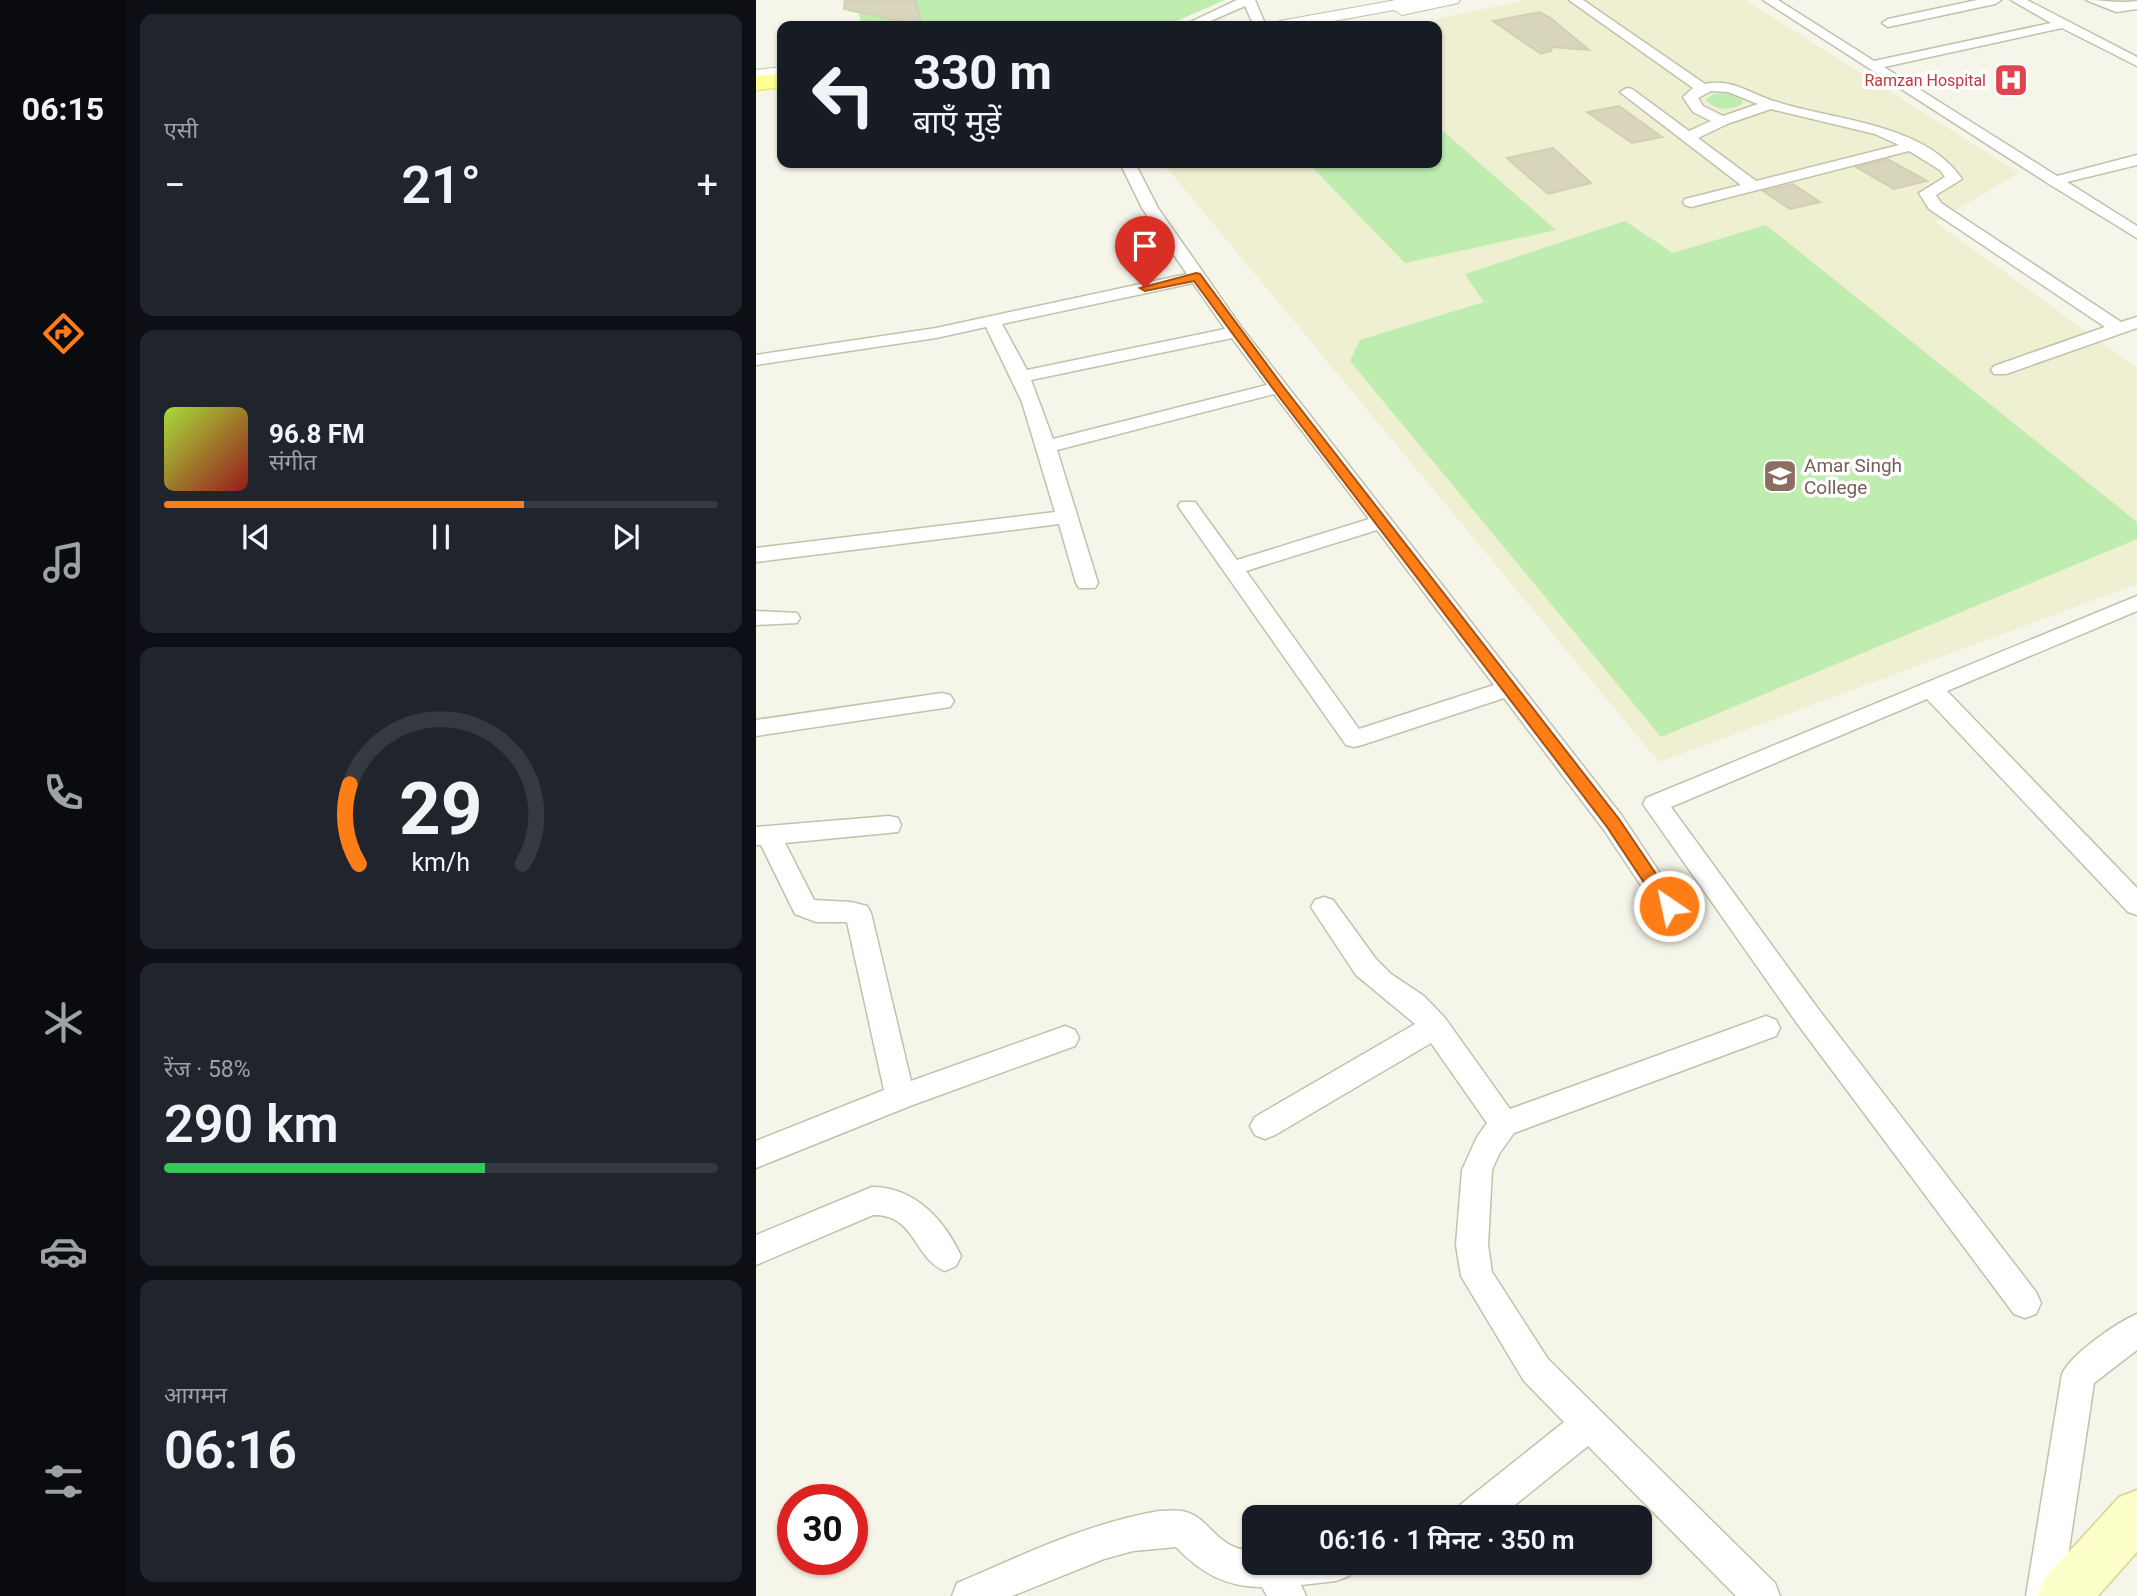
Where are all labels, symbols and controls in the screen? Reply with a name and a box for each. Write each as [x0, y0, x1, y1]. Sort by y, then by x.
text: 330 m [913, 44, 1052, 101]
icon: left [798, 49, 889, 140]
hospital icon: Ramzan Hospital [1992, 61, 2030, 99]
place label: Ramzan Hospital [1864, 71, 1986, 90]
text: 06:15 [22, 90, 104, 128]
text: बाएँ मुड़ें [913, 103, 1001, 141]
text: एसी [164, 117, 198, 144]
text: 21° [401, 155, 481, 216]
text: − [164, 163, 186, 207]
text: + [696, 163, 718, 207]
pin [1115, 216, 1175, 288]
icon: arrive [1126, 227, 1164, 265]
icon: directions [39, 309, 88, 358]
text: 96.8 FM [269, 419, 365, 449]
text: संगीत [269, 449, 317, 476]
place label: Amar Singh College [1804, 454, 1902, 499]
school or university icon: Amar Singh College [1761, 457, 1799, 495]
icon: previous [237, 518, 275, 556]
icon: pause [422, 518, 460, 556]
icon: next [607, 518, 645, 556]
icon: music [39, 538, 88, 587]
text: 29 [399, 766, 483, 852]
icon: phone [39, 768, 88, 817]
text: km/h [412, 848, 470, 877]
position arrow [1632, 869, 1706, 943]
icon: climate [39, 998, 88, 1047]
text: रेंज · 58% [164, 1056, 251, 1083]
text: 290 km [164, 1094, 339, 1155]
icon: car [39, 1227, 88, 1276]
text: आगमन [164, 1382, 227, 1409]
text: 06:16 [164, 1420, 297, 1481]
icon: filters [39, 1457, 88, 1506]
speed limit sign: 30 [777, 1484, 868, 1575]
text: 06:16 · 1 मिनट · 350 m [1319, 1525, 1575, 1555]

